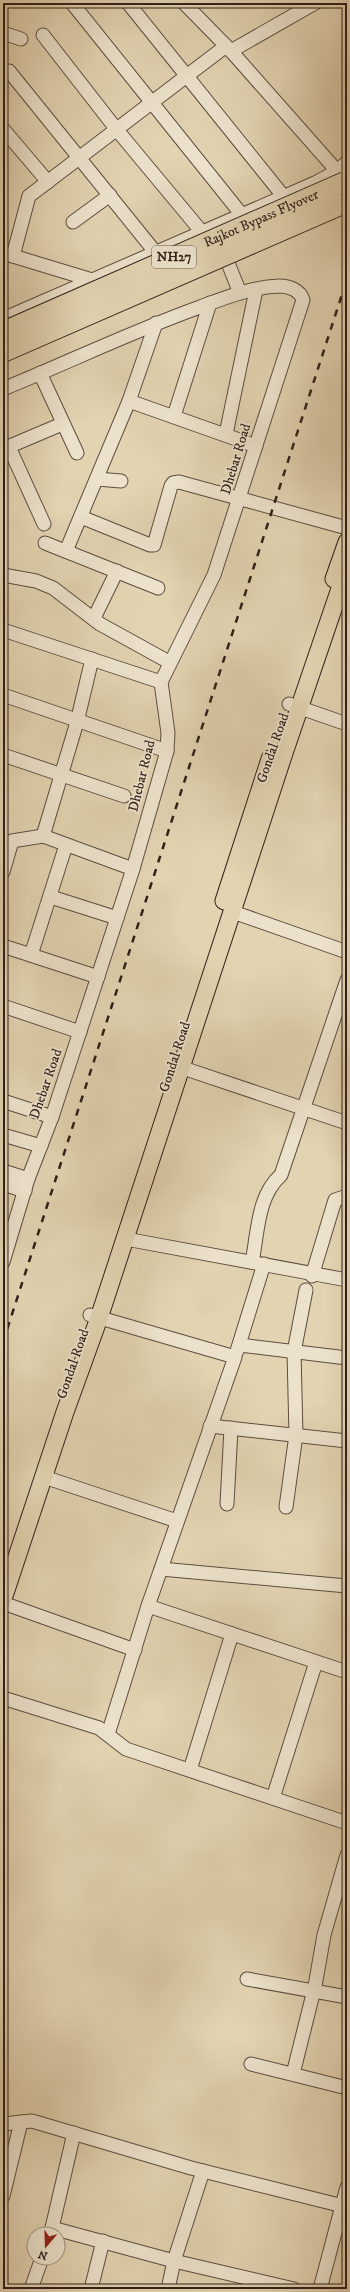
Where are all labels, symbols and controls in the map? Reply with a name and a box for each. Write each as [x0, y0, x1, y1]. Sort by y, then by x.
street label: Rajkot Bypass Flyover [201, 185, 322, 252]
road number: NH27 [152, 246, 196, 268]
street label: Dhebar Road [217, 421, 255, 497]
street label: Gondal Road [253, 711, 293, 785]
street label: Dhebar Road [124, 738, 160, 814]
street label: Gondal Road [155, 1019, 195, 1095]
street label: Dhebar Road [26, 1046, 66, 1122]
street label: Gondal Road [53, 1327, 93, 1401]
north arrow [26, 2226, 66, 2266]
text: N [37, 2246, 50, 2263]

